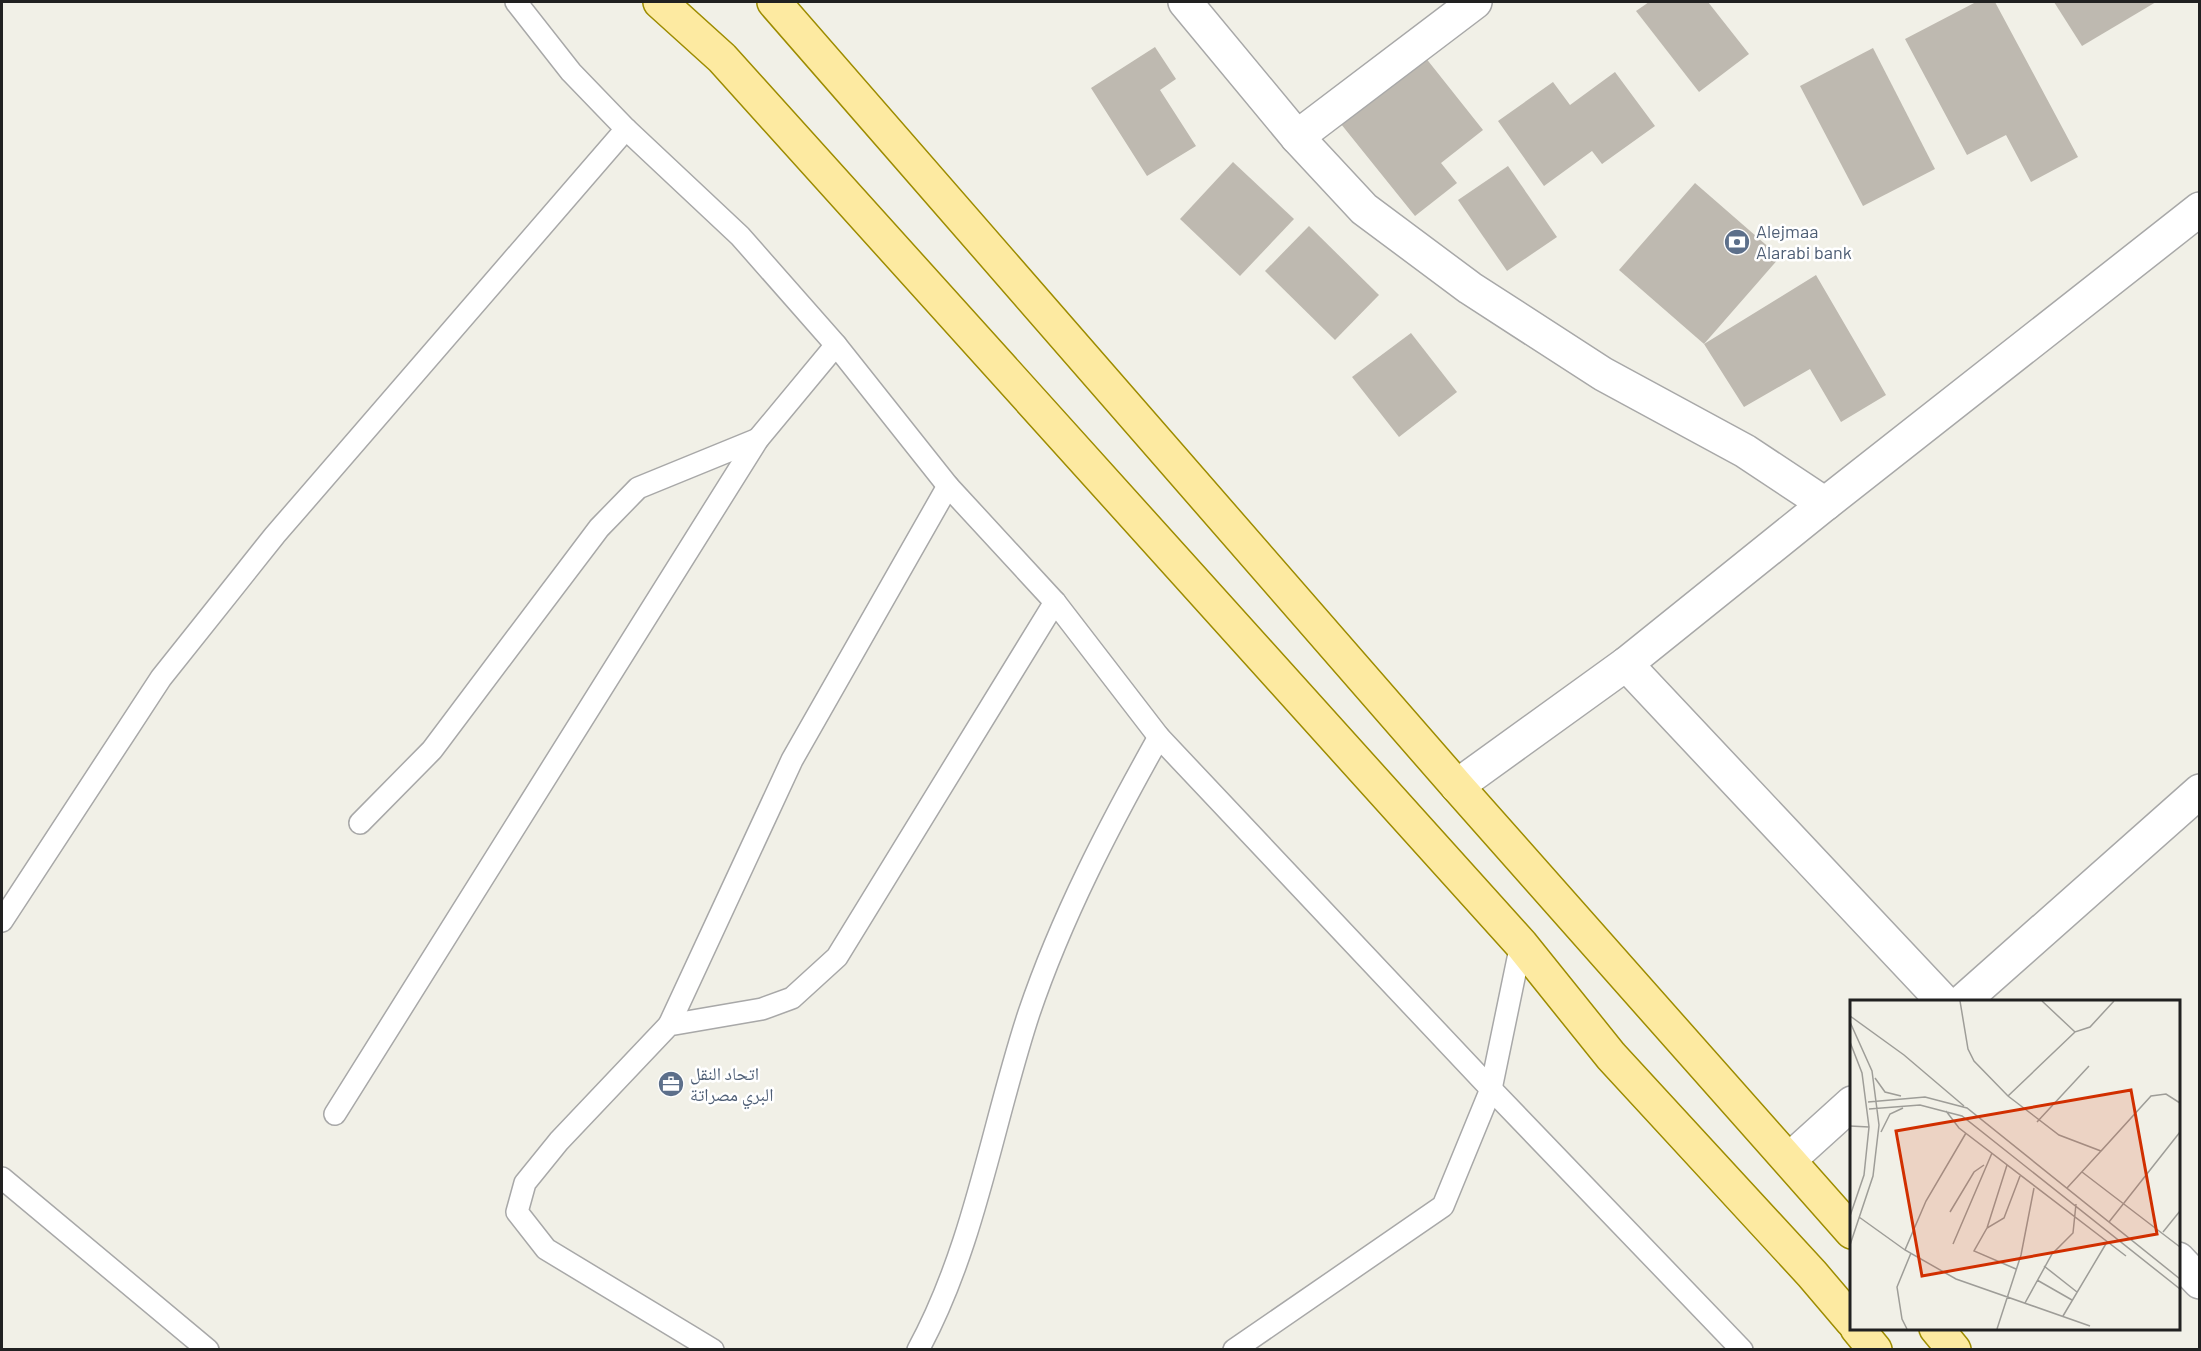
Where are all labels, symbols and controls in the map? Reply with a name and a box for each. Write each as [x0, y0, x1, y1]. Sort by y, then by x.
place label: Alejmaa Alarabi bank [1756, 220, 1852, 263]
bank icon: Alejmaa Alarabi bank [1722, 227, 1752, 257]
inset map [1850, 1000, 2180, 1330]
place label: اتحاد النقل البري مصراتة [690, 1062, 773, 1110]
office icon: اتحاد النقل البري مصراتة [656, 1069, 686, 1099]

